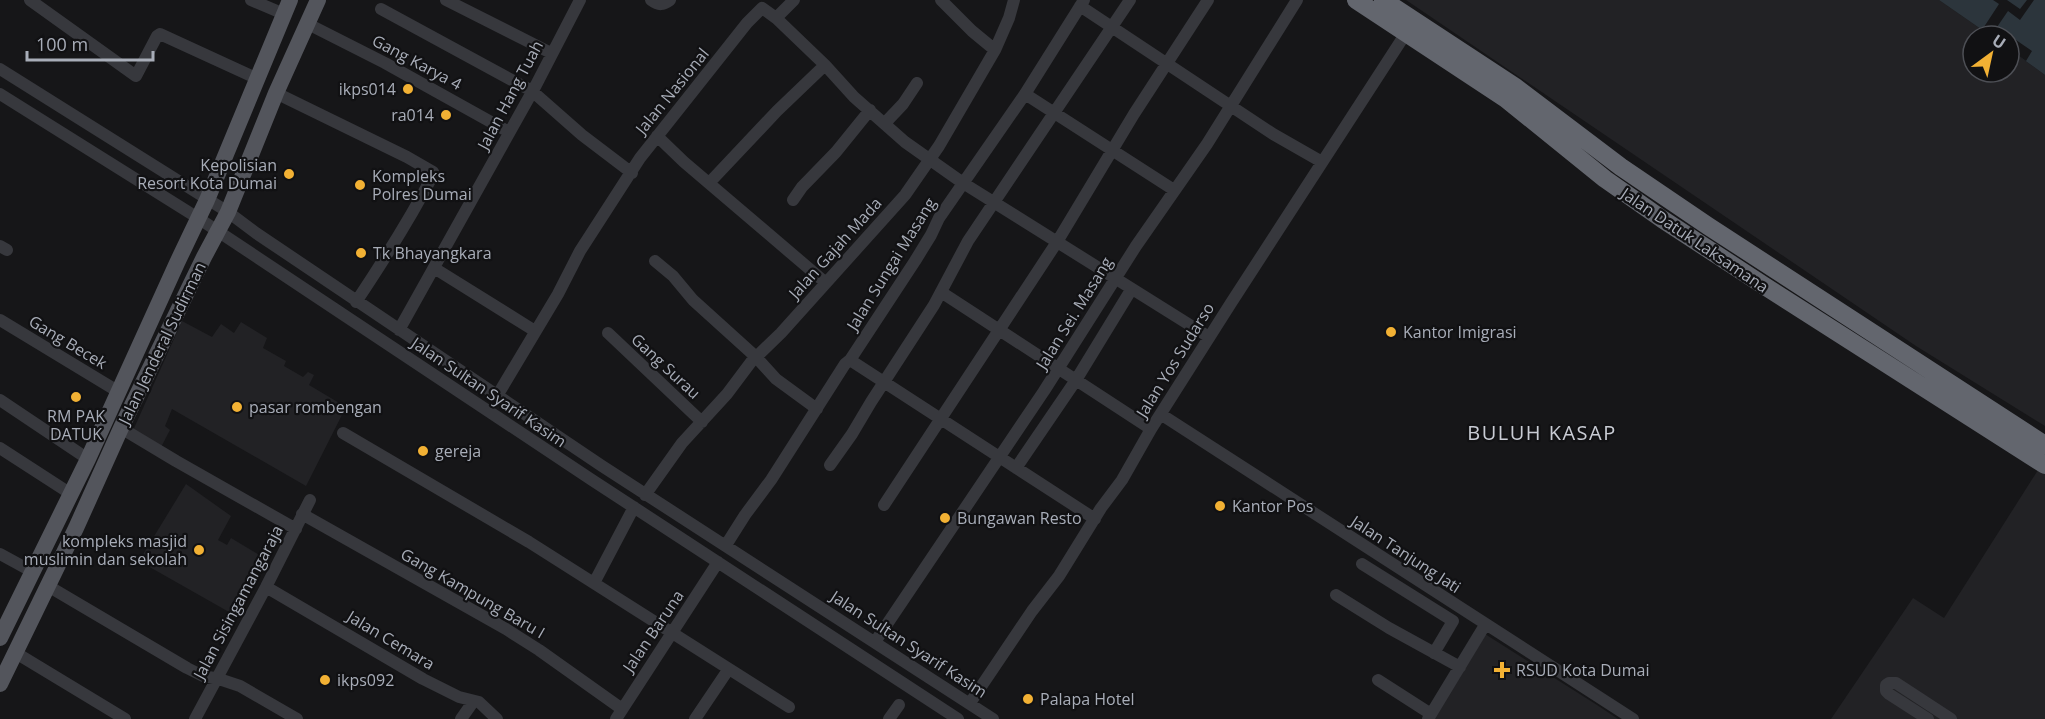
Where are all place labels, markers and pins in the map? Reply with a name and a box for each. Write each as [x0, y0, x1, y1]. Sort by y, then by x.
place label: ikps014 [339, 78, 396, 100]
marker: ikps014 [401, 82, 415, 96]
place label: ra014 [391, 104, 434, 126]
marker: ra014 [439, 108, 453, 122]
place label: Kepolisian Resort Kota Dumai [137, 154, 277, 194]
place label: Kompleks Polres Dumai [372, 165, 472, 205]
marker: Kepolisian Resort Kota Dumai [282, 167, 296, 181]
marker: Kompleks Polres Dumai [353, 178, 367, 192]
place label: Tk Bhayangkara [373, 242, 492, 264]
marker: Tk Bhayangkara [354, 246, 368, 260]
place label: Kantor Imigrasi [1403, 321, 1517, 343]
marker: Kantor Imigrasi [1384, 325, 1398, 339]
marker: RM PAK DATUK [69, 390, 83, 404]
place label: pasar rombengan [249, 396, 382, 418]
marker: pasar rombengan [230, 400, 244, 414]
place label: RM PAK DATUK [47, 405, 105, 445]
place label: gereja [435, 440, 481, 462]
marker: gereja [416, 444, 430, 458]
place label: Kantor Pos [1232, 495, 1313, 517]
marker: Kantor Pos [1213, 499, 1227, 513]
place label: Bungawan Resto [957, 507, 1082, 529]
marker: Bungawan Resto [938, 511, 952, 525]
place label: kompleks masjid muslimin dan sekolah [24, 530, 187, 570]
marker: kompleks masjid muslimin dan sekolah [192, 543, 206, 557]
place label: RSUD Kota Dumai [1516, 659, 1649, 681]
marker: RSUD Kota Dumai [1493, 661, 1511, 679]
place label: ikps092 [337, 669, 394, 691]
marker: ikps092 [318, 673, 332, 687]
place label: Palapa Hotel [1040, 688, 1134, 710]
marker: Palapa Hotel [1021, 692, 1035, 706]

